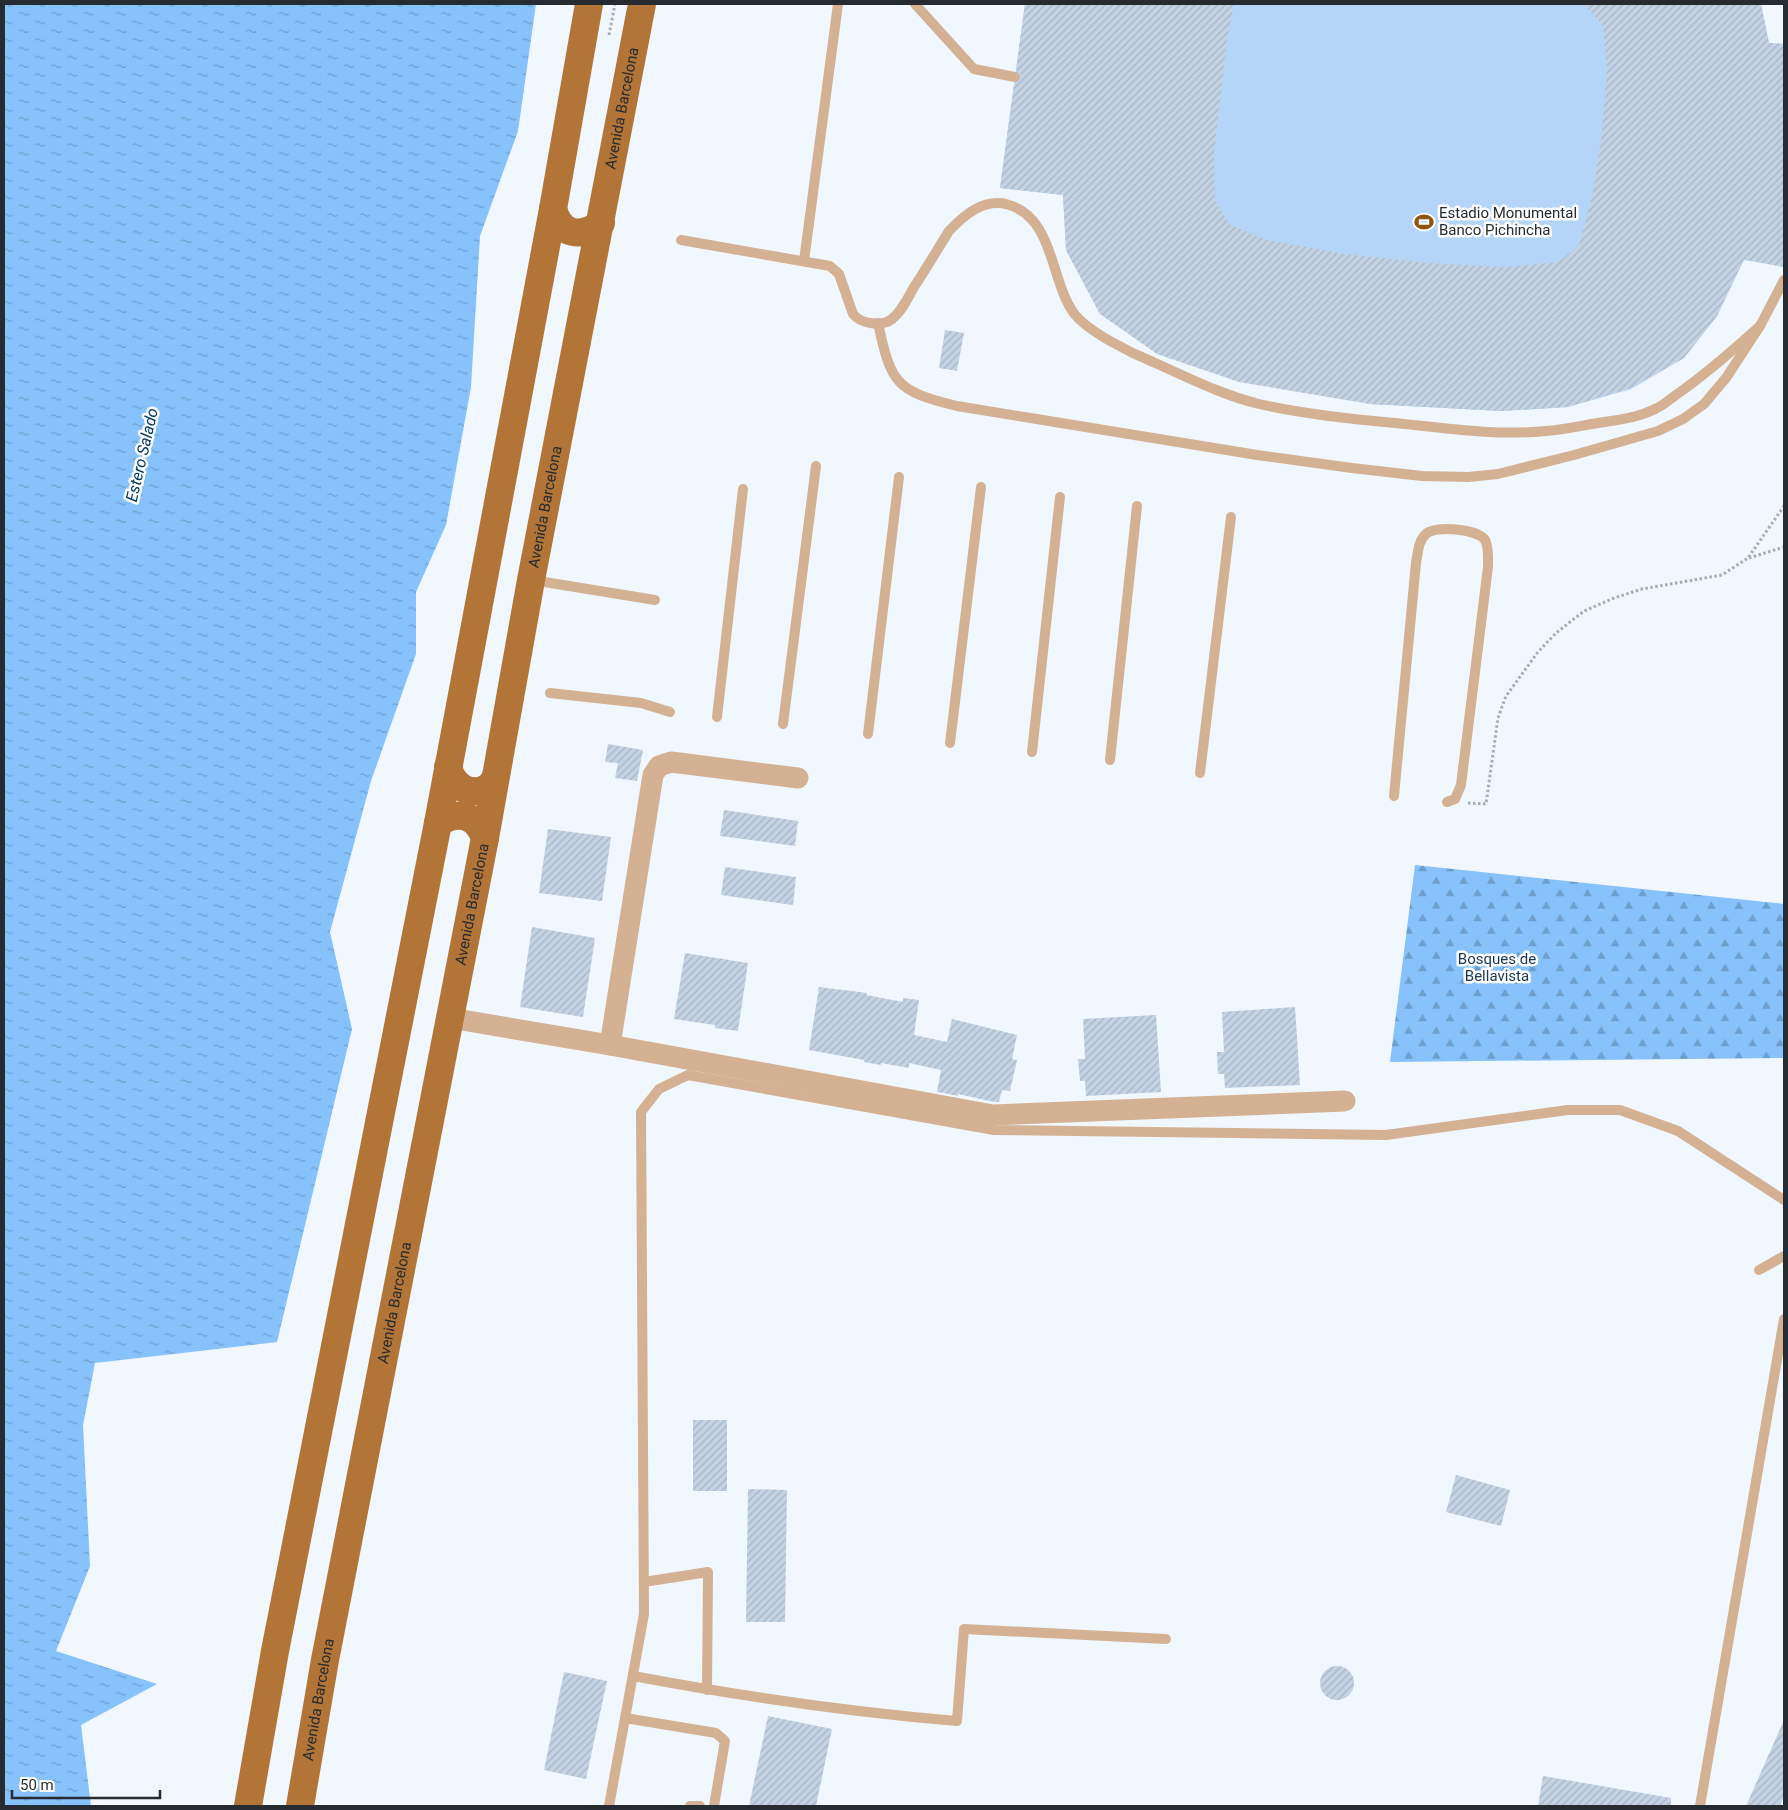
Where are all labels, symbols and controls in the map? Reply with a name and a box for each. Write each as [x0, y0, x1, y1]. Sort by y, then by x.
street label: Avenida Barcelona [601, 46, 642, 171]
place label: Estadio Monumental Banco Pichincha [1439, 204, 1577, 239]
sports icon: Estadio Monumental Banco Pichincha [1413, 211, 1435, 233]
water label: Estero Salado [122, 406, 162, 504]
street label: Avenida Barcelona [525, 444, 566, 569]
street label: Avenida Barcelona [451, 842, 493, 967]
park label: Bosques de Bellavista [1458, 950, 1536, 985]
street label: Avenida Barcelona [374, 1240, 415, 1365]
street label: Avenida Barcelona [299, 1637, 338, 1762]
scale bar [12, 1768, 160, 1800]
text: 50 m [20, 1776, 54, 1794]

